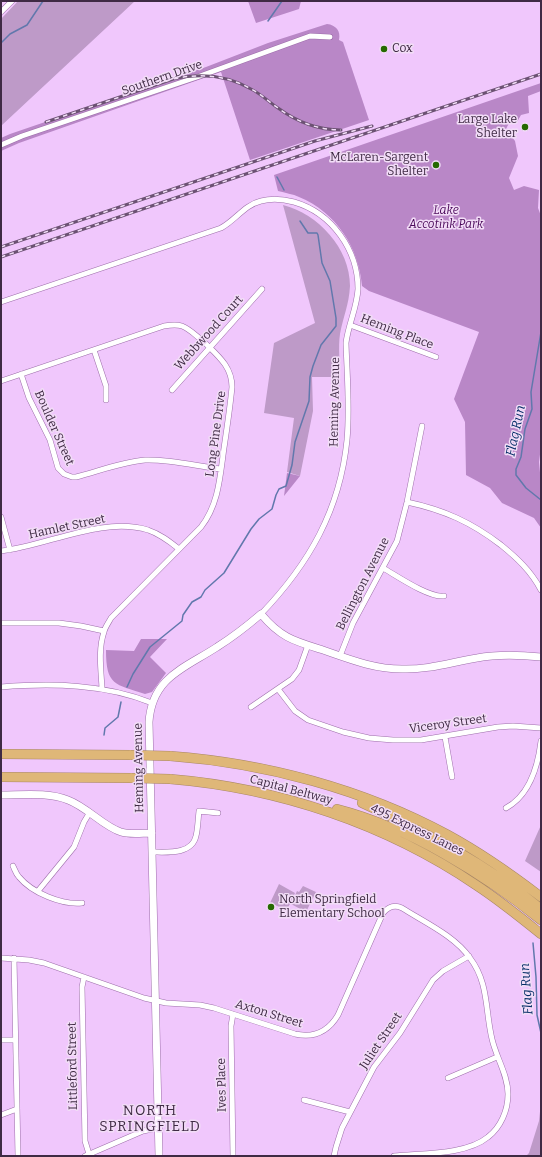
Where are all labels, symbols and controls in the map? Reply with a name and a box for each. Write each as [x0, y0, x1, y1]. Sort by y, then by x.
place label: Cox [392, 42, 413, 56]
marker: Cox [379, 44, 389, 54]
street label: Southern Drive [120, 57, 204, 99]
place label: Large Lake Shelter [457, 113, 517, 141]
marker: Large Lake Shelter [520, 122, 530, 132]
place label: McLaren-Sargent Shelter [330, 151, 428, 179]
marker: McLaren-Sargent Shelter [431, 160, 441, 170]
park label: Lake Accotink Park [409, 204, 483, 232]
street label: Webbwood Court [172, 293, 246, 373]
street label: Heming Place [358, 311, 436, 353]
street label: Heming Avenue [327, 357, 343, 447]
street label: Boulder Street [31, 388, 77, 468]
street label: Long Pine Drive [203, 390, 229, 478]
water label: Flag Run [503, 404, 529, 458]
street label: Hamlet Street [27, 512, 107, 542]
street label: Bellington Avenue [333, 535, 393, 633]
street label: Viceroy Street [408, 711, 488, 737]
street label: Heming Avenue [131, 723, 147, 813]
street label: Capital Beltway [248, 772, 334, 808]
street label: 495 Express Lanes [368, 801, 466, 859]
place label: North Springfield Elementary School [279, 893, 385, 921]
marker: North Springfield Elementary School [266, 902, 276, 912]
water label: Flag Run [517, 963, 537, 1015]
street label: Axton Street [233, 997, 305, 1031]
street label: Juliet Street [357, 1010, 405, 1072]
street label: Littleford Street [65, 1022, 81, 1110]
street label: Ives Place [214, 1058, 230, 1112]
district label: NORTH SPRINGFIELD [99, 1103, 201, 1136]

